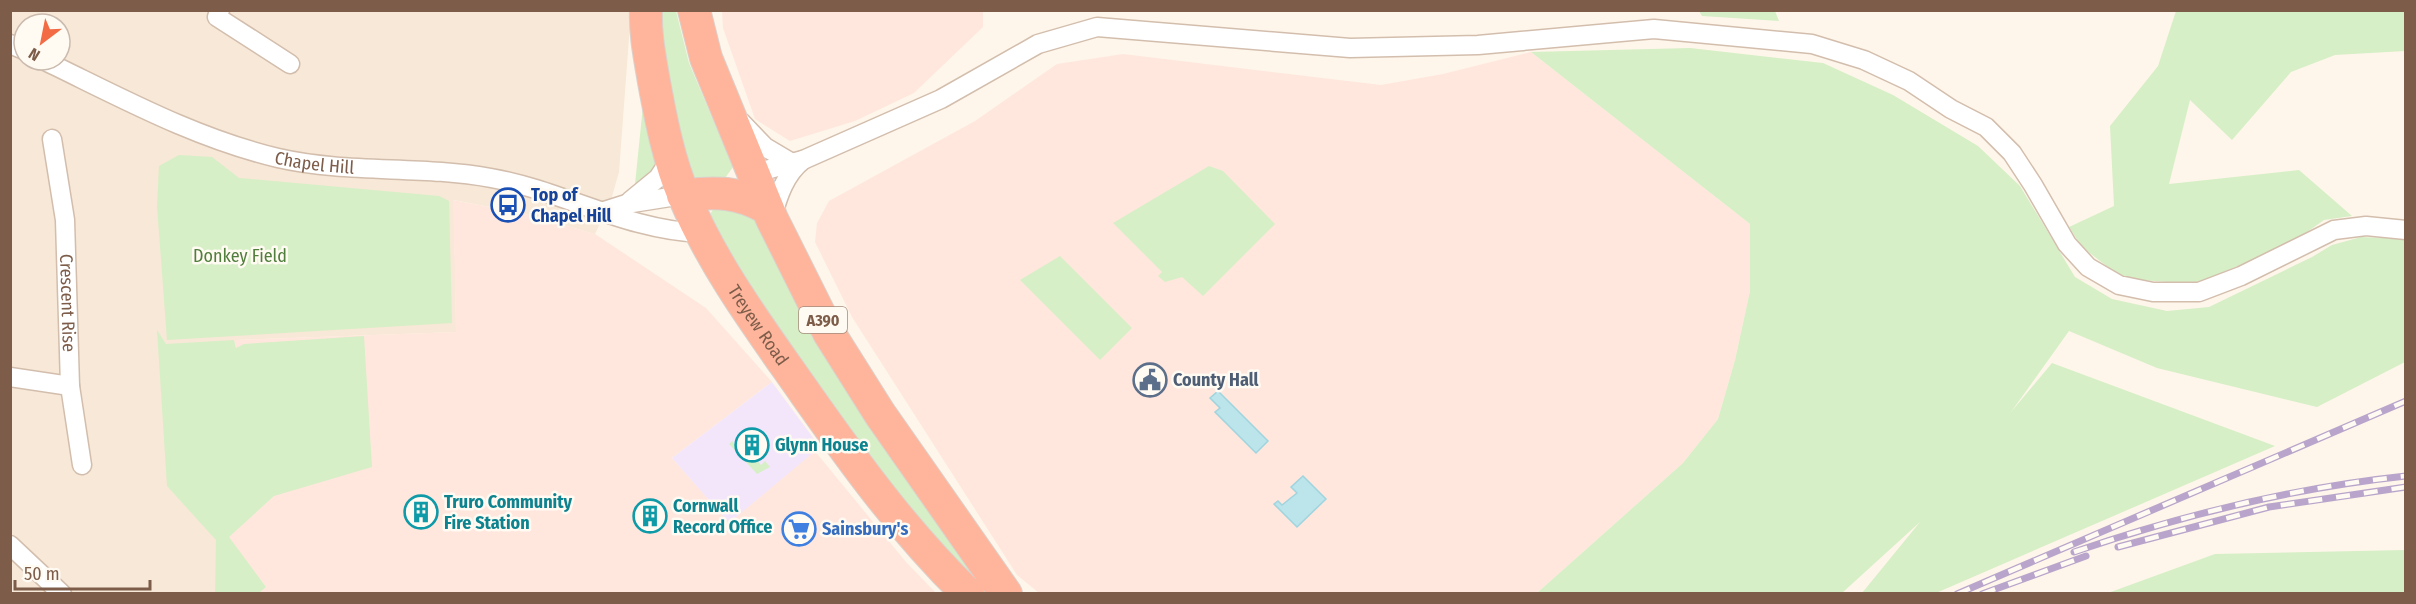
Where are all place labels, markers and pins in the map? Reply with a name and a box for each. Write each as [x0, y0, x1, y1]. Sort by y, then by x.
place label: Top of Chapel Hill [531, 184, 612, 227]
bus stop icon: Top of Chapel Hill [490, 187, 526, 223]
public building icon: County Hall [1132, 362, 1168, 398]
place label: County Hall [1173, 369, 1259, 391]
building icon: Glynn House [734, 427, 770, 463]
place label: Glynn House [775, 434, 868, 456]
place label: Truro Community Fire Station [444, 491, 573, 534]
building icon: Truro Community Fire Station [403, 494, 439, 530]
place label: Cornwall Record Office [673, 495, 772, 538]
building icon: Cornwall Record Office [632, 498, 668, 534]
supermarket icon: Sainsbury's [781, 511, 817, 547]
place label: Sainsbury's [822, 518, 908, 540]

